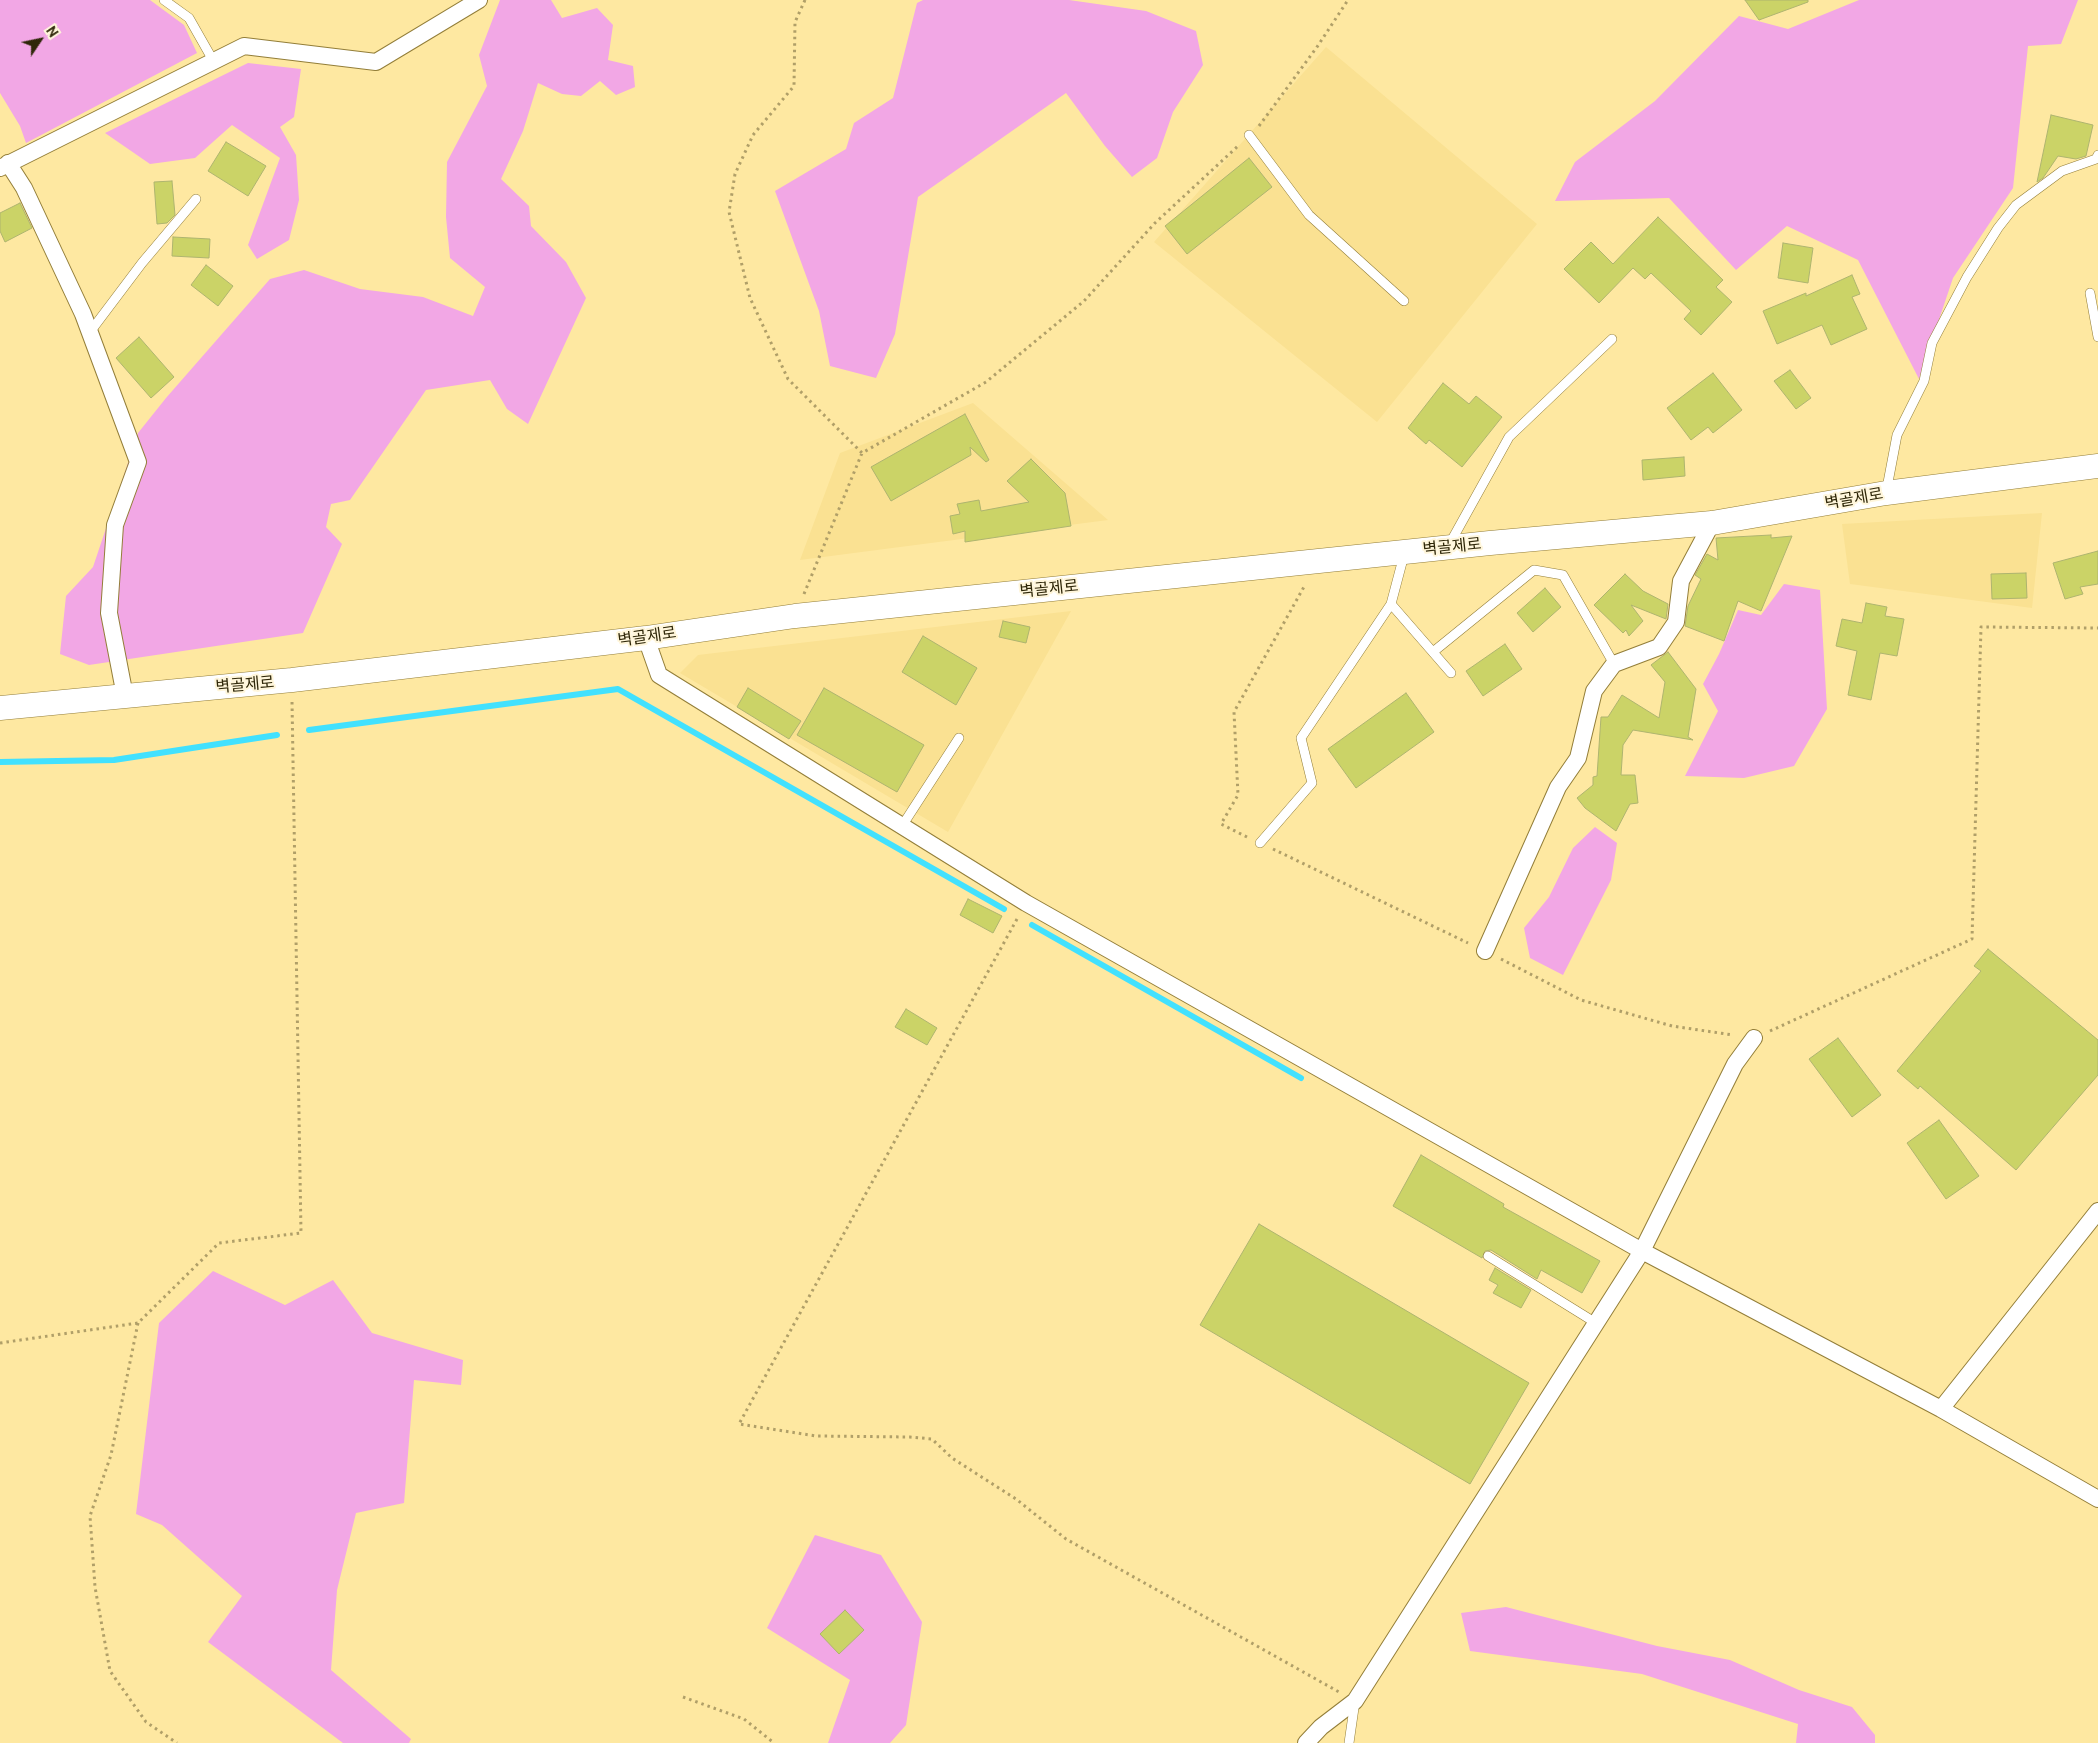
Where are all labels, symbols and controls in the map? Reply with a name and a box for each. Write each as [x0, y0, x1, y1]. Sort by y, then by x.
north arrow [15, 15, 65, 65]
text: N [42, 22, 63, 41]
street label: 벽골제로 [1823, 484, 1885, 514]
street label: 벽골제로 [1422, 534, 1482, 560]
street label: 벽골제로 [1019, 576, 1079, 602]
street label: 벽골제로 [617, 623, 677, 651]
street label: 벽골제로 [215, 673, 275, 697]

